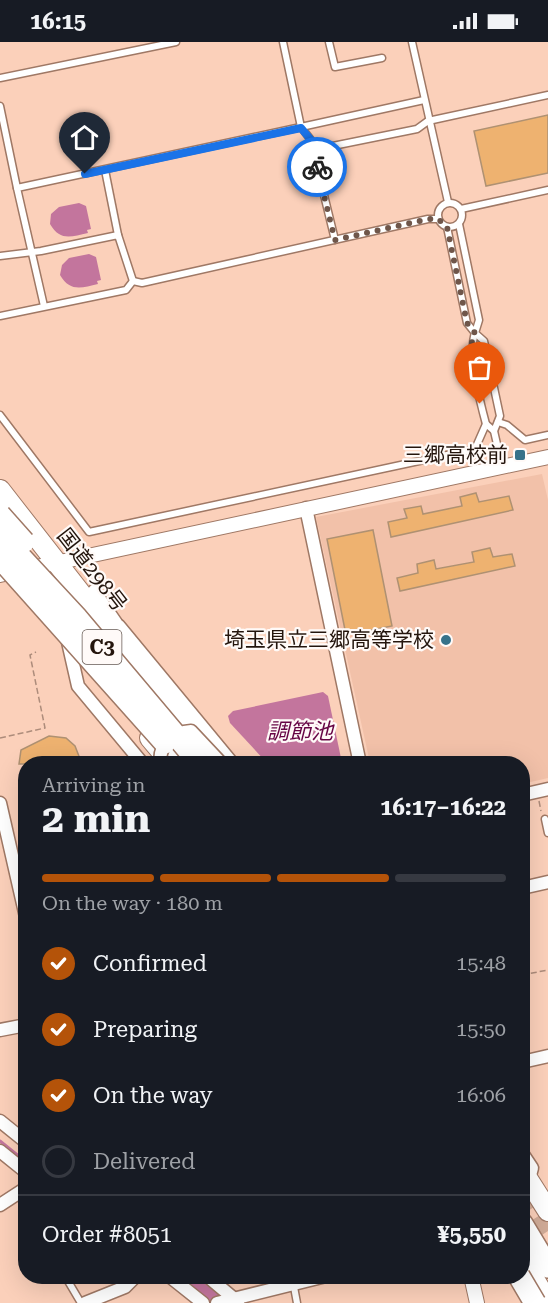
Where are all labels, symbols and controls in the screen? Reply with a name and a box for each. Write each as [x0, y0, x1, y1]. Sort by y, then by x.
text: 16:15 [30, 9, 86, 34]
pin [59, 112, 110, 174]
icon: home [68, 121, 101, 154]
courier [287, 137, 347, 197]
icon: bike [301, 151, 334, 184]
pin [454, 342, 505, 404]
icon: bag [463, 351, 496, 384]
place label: 三郷高校前 [403, 443, 508, 467]
marker: 三郷高校前 [513, 448, 527, 462]
street label: 国道298号 [52, 524, 132, 616]
place label: 埼玉県立三郷高等学校 [224, 628, 434, 652]
road number: C3 [82, 630, 122, 664]
marker: 埼玉県立三郷高等学校 [439, 633, 453, 647]
water label: 調節池 [267, 719, 335, 744]
text: Arriving in [42, 773, 145, 797]
text: 16:17–16:22 [380, 795, 506, 820]
text: 2 min [42, 796, 150, 842]
text: On the way · 180 m [42, 891, 223, 915]
icon: check [42, 947, 75, 980]
text: Confirmed [93, 951, 207, 976]
text: 15:48 [456, 951, 506, 975]
icon: check [42, 1013, 75, 1046]
text: Preparing [93, 1017, 197, 1042]
text: 15:50 [456, 1017, 506, 1041]
icon: check [42, 1079, 75, 1112]
text: On the way [93, 1083, 213, 1108]
text: 16:06 [456, 1083, 506, 1107]
text: Delivered [93, 1149, 195, 1174]
text: Order #8051 [42, 1222, 172, 1247]
text: ¥5,550 [437, 1222, 506, 1247]

